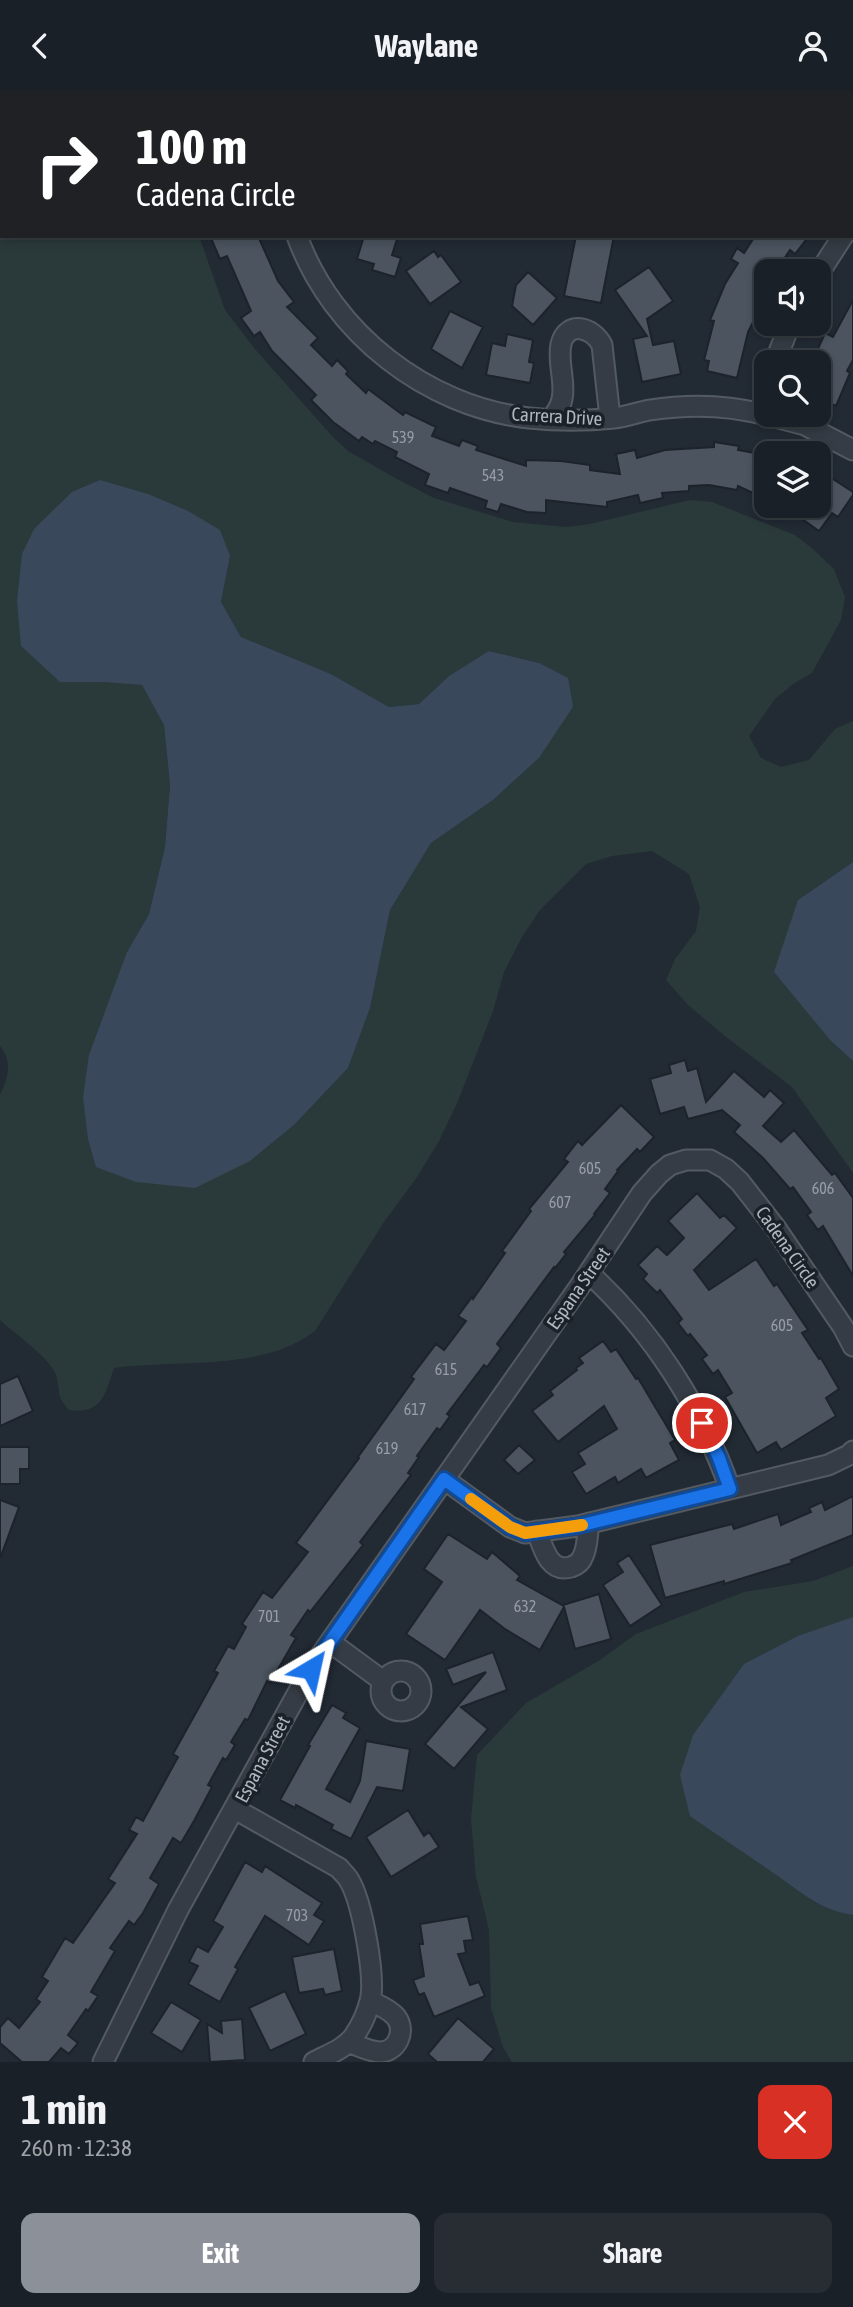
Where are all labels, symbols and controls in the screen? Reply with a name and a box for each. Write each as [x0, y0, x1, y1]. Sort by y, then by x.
icon: back [21, 27, 59, 65]
text: Waylane [375, 27, 478, 64]
icon: person [794, 27, 832, 65]
text: 100 m [136, 118, 247, 174]
icon: right [21, 119, 112, 210]
text: Cadena Circle [136, 176, 296, 213]
map controls [754, 259, 831, 518]
button: sound [754, 259, 831, 336]
button: search [754, 350, 831, 427]
street label: Carrera Drive [511, 403, 603, 429]
house number: 539 [392, 428, 414, 446]
button: layers [754, 441, 831, 518]
house number: 543 [482, 466, 504, 484]
house number: 605 [579, 1159, 601, 1177]
house number: 606 [812, 1179, 834, 1197]
house number: 607 [549, 1193, 571, 1211]
street label: Cadena Circle [752, 1202, 824, 1292]
street label: Espana Street [542, 1243, 614, 1333]
house number: 605 [771, 1316, 793, 1334]
house number: 615 [435, 1360, 457, 1378]
pin [672, 1393, 732, 1453]
house number: 617 [404, 1400, 426, 1418]
icon: arrive [683, 1404, 721, 1442]
house number: 619 [376, 1439, 398, 1457]
house number: 632 [514, 1597, 536, 1615]
house number: 701 [258, 1607, 280, 1625]
position arrow [274, 1632, 348, 1706]
street label: Espana Street [230, 1712, 294, 1806]
house number: 703 [286, 1906, 308, 1924]
text: 1 min [21, 2085, 107, 2133]
button: close [758, 2085, 832, 2159]
text: 260 m · 12:38 [21, 2135, 132, 2161]
button: Exit [21, 2213, 420, 2293]
button: Share [434, 2213, 832, 2293]

